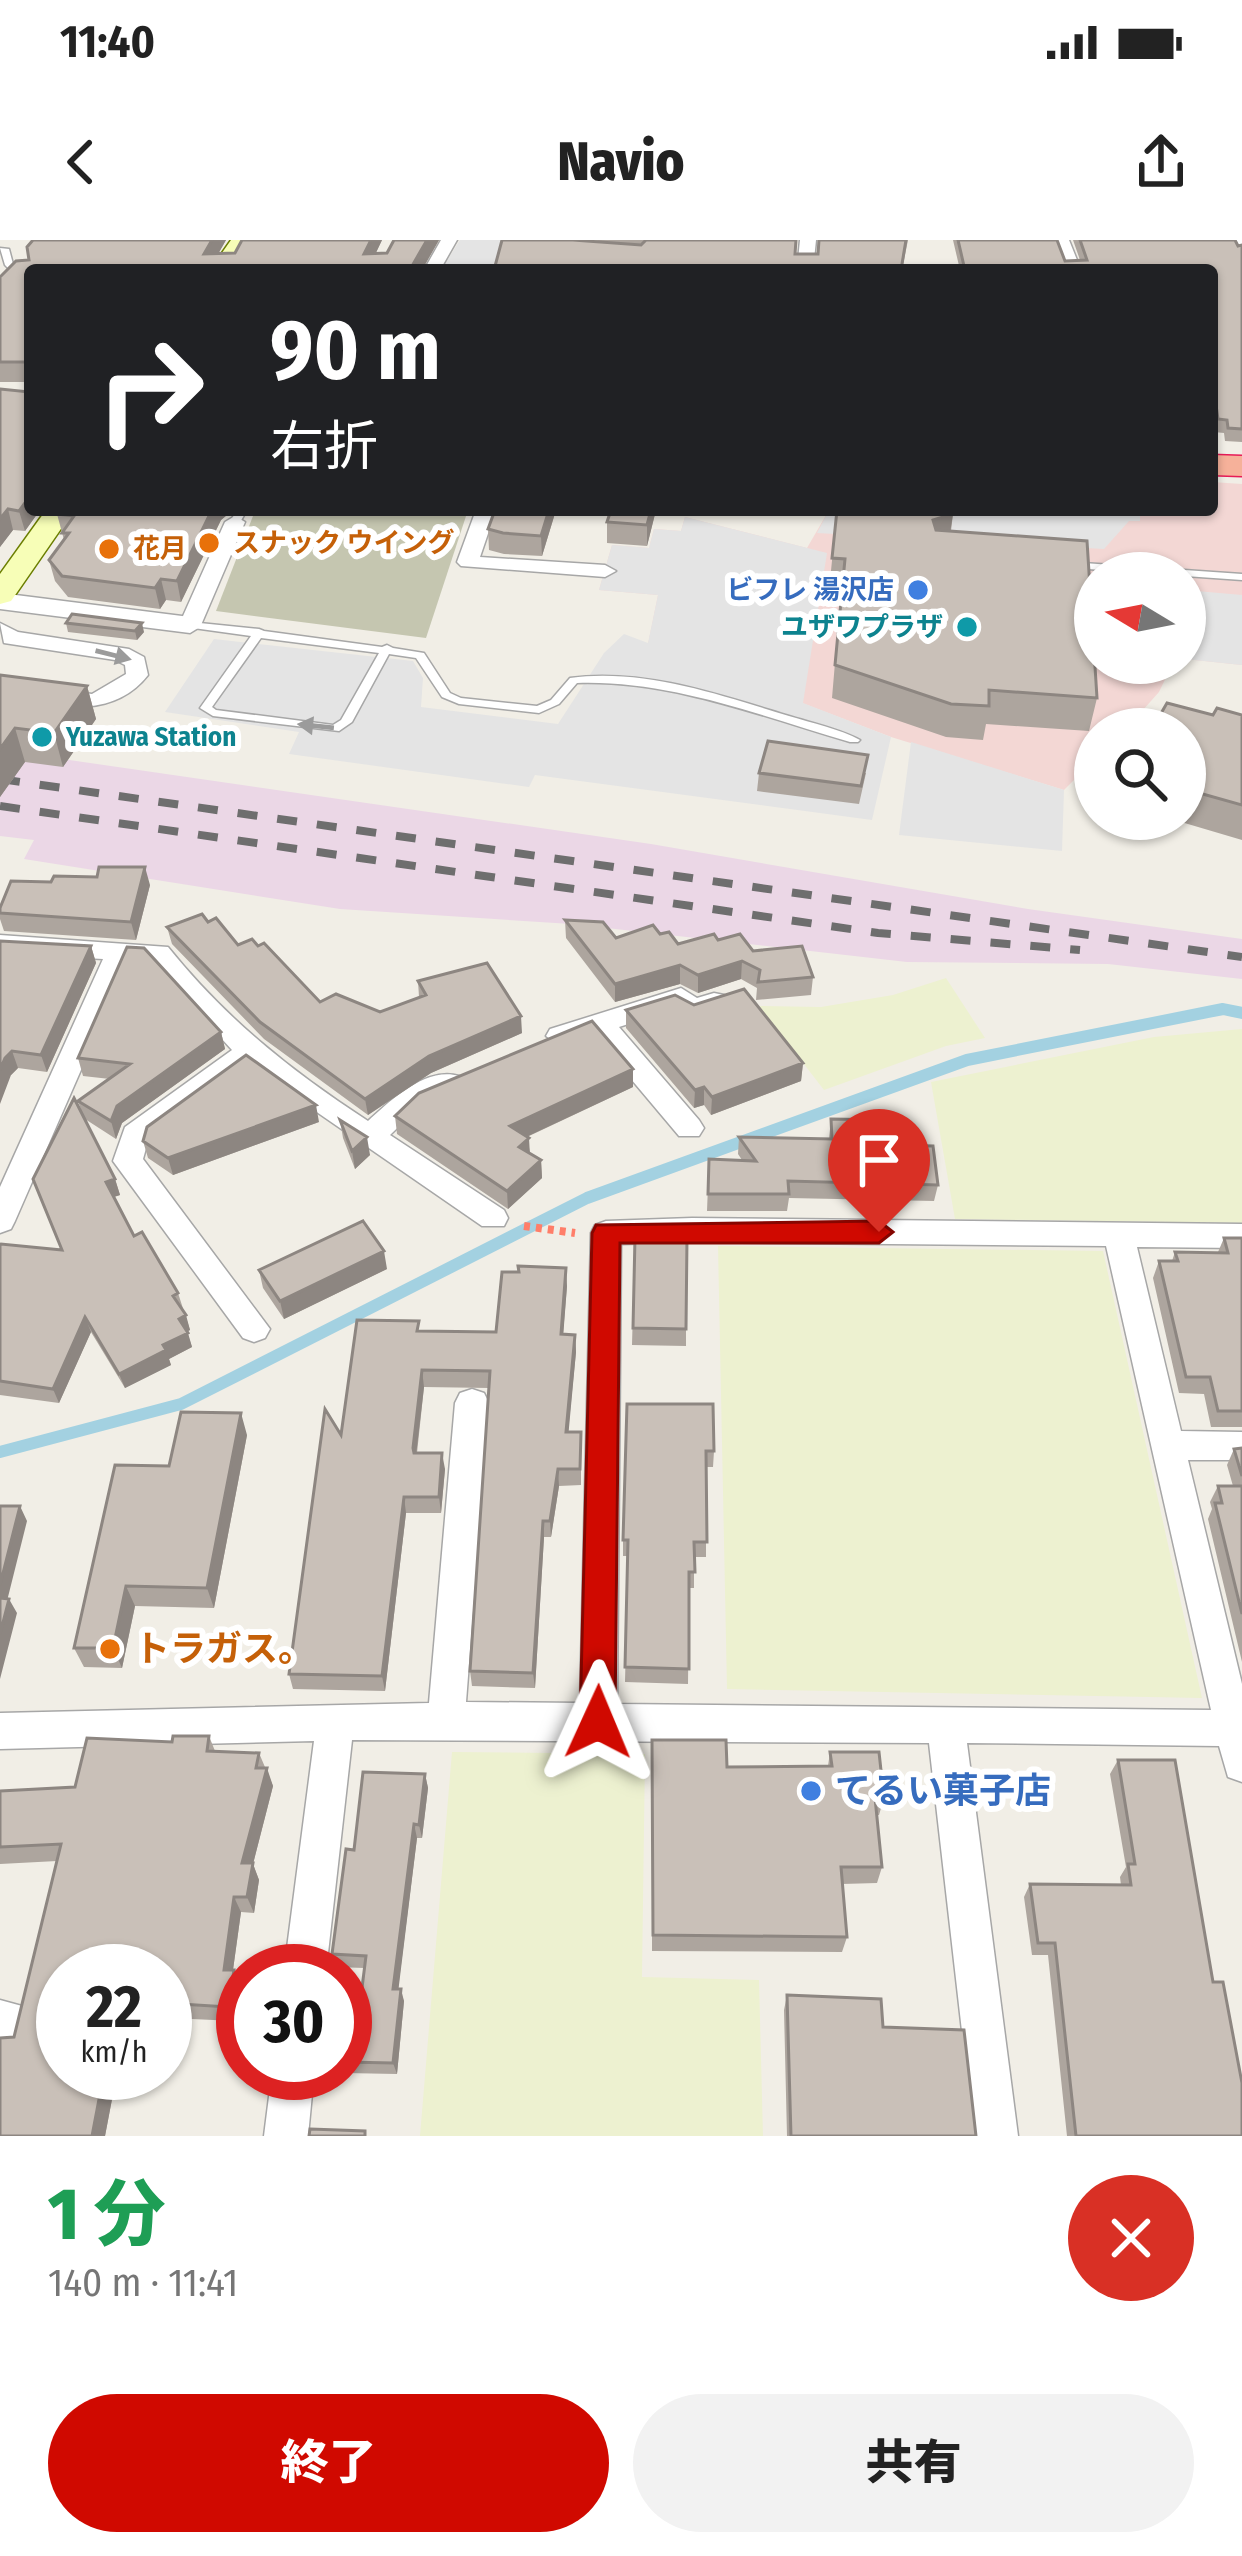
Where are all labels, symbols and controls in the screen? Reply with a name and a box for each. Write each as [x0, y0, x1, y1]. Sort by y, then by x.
text: 11:40 [60, 15, 155, 69]
icon: back [48, 129, 114, 195]
icon: share [1128, 129, 1194, 195]
text: Navio [558, 130, 684, 194]
text: 90 m [270, 300, 441, 401]
icon: right [72, 312, 228, 468]
text: 右折 [270, 415, 378, 479]
place label: スナック ウイング [233, 527, 455, 559]
marker: スナック ウイング [196, 530, 222, 556]
place label: 花月 [133, 533, 187, 565]
marker: 花月 [96, 536, 122, 562]
north arrow [1074, 552, 1206, 684]
map controls [1074, 552, 1206, 840]
place label: ビフレ 湯沢店 [726, 574, 894, 606]
marker: ビフレ 湯沢店 [905, 577, 931, 603]
place label: ユザワプラザ [781, 611, 943, 643]
marker: ユザワプラザ [954, 614, 980, 640]
one-way arrow [95, 647, 132, 666]
button: search [1074, 708, 1206, 840]
one-way arrow [296, 716, 334, 735]
place label: Yuzawa Station [65, 721, 236, 753]
marker: Yuzawa Station [29, 724, 55, 750]
pin [828, 1109, 930, 1232]
icon: arrive [846, 1127, 912, 1193]
place label: トラガス。 [134, 1627, 314, 1671]
marker: トラガス。 [97, 1636, 123, 1662]
position arrow [535, 1659, 661, 1785]
place label: てるい菓子店 [835, 1769, 1051, 1813]
marker: てるい菓子店 [798, 1778, 824, 1804]
speed limit sign: 30 [216, 1944, 372, 2100]
text: 22 [86, 1971, 142, 2043]
text: km/h [81, 2034, 147, 2070]
text: 1 分 [48, 2172, 166, 2258]
button: close [1068, 2175, 1194, 2301]
text: 140 m · 11:41 [48, 2260, 238, 2306]
button: 終了 [48, 2394, 609, 2532]
button: 共有 [633, 2394, 1194, 2532]

